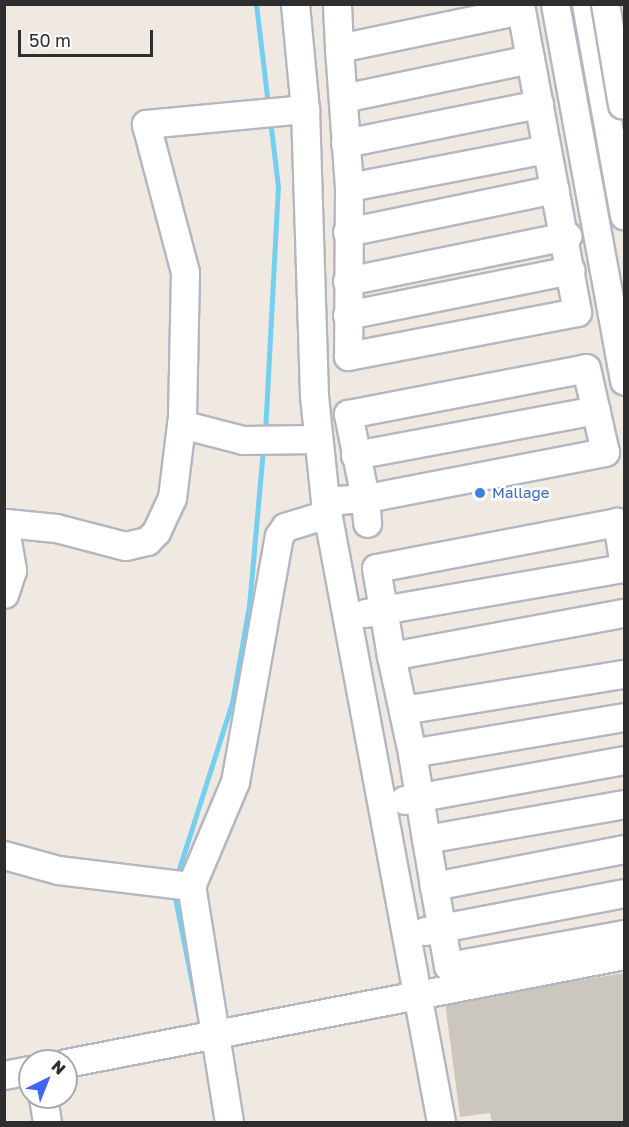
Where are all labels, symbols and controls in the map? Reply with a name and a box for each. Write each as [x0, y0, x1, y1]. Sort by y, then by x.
scale bar [21, 18, 156, 56]
text: 50 m [29, 29, 71, 51]
place label: Mallage [492, 484, 549, 502]
marker: Mallage [473, 486, 487, 500]
north arrow [18, 1049, 78, 1109]
text: N [48, 1056, 70, 1079]

